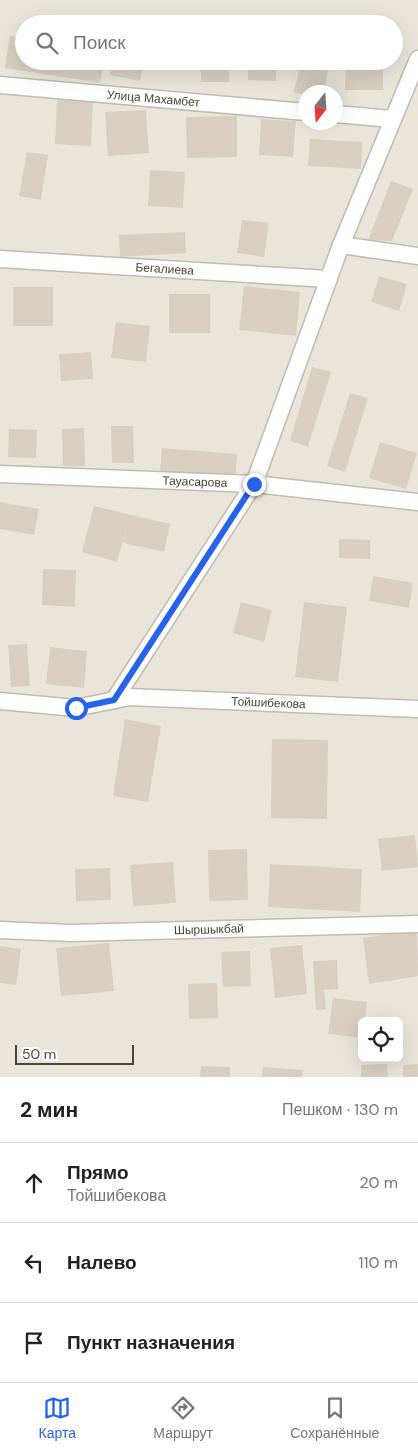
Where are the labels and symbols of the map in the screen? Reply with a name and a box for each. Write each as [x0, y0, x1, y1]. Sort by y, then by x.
north arrow [298, 85, 343, 130]
street label: Улица Махамбет [106, 86, 201, 111]
street label: Бегалиева [135, 259, 195, 279]
street label: Тауасарова [162, 472, 228, 491]
route end [243, 473, 266, 496]
street label: Тойшибекова [231, 693, 306, 712]
route start [65, 697, 88, 720]
street label: Шыршыкбай [174, 921, 244, 938]
scale bar [15, 1042, 134, 1065]

